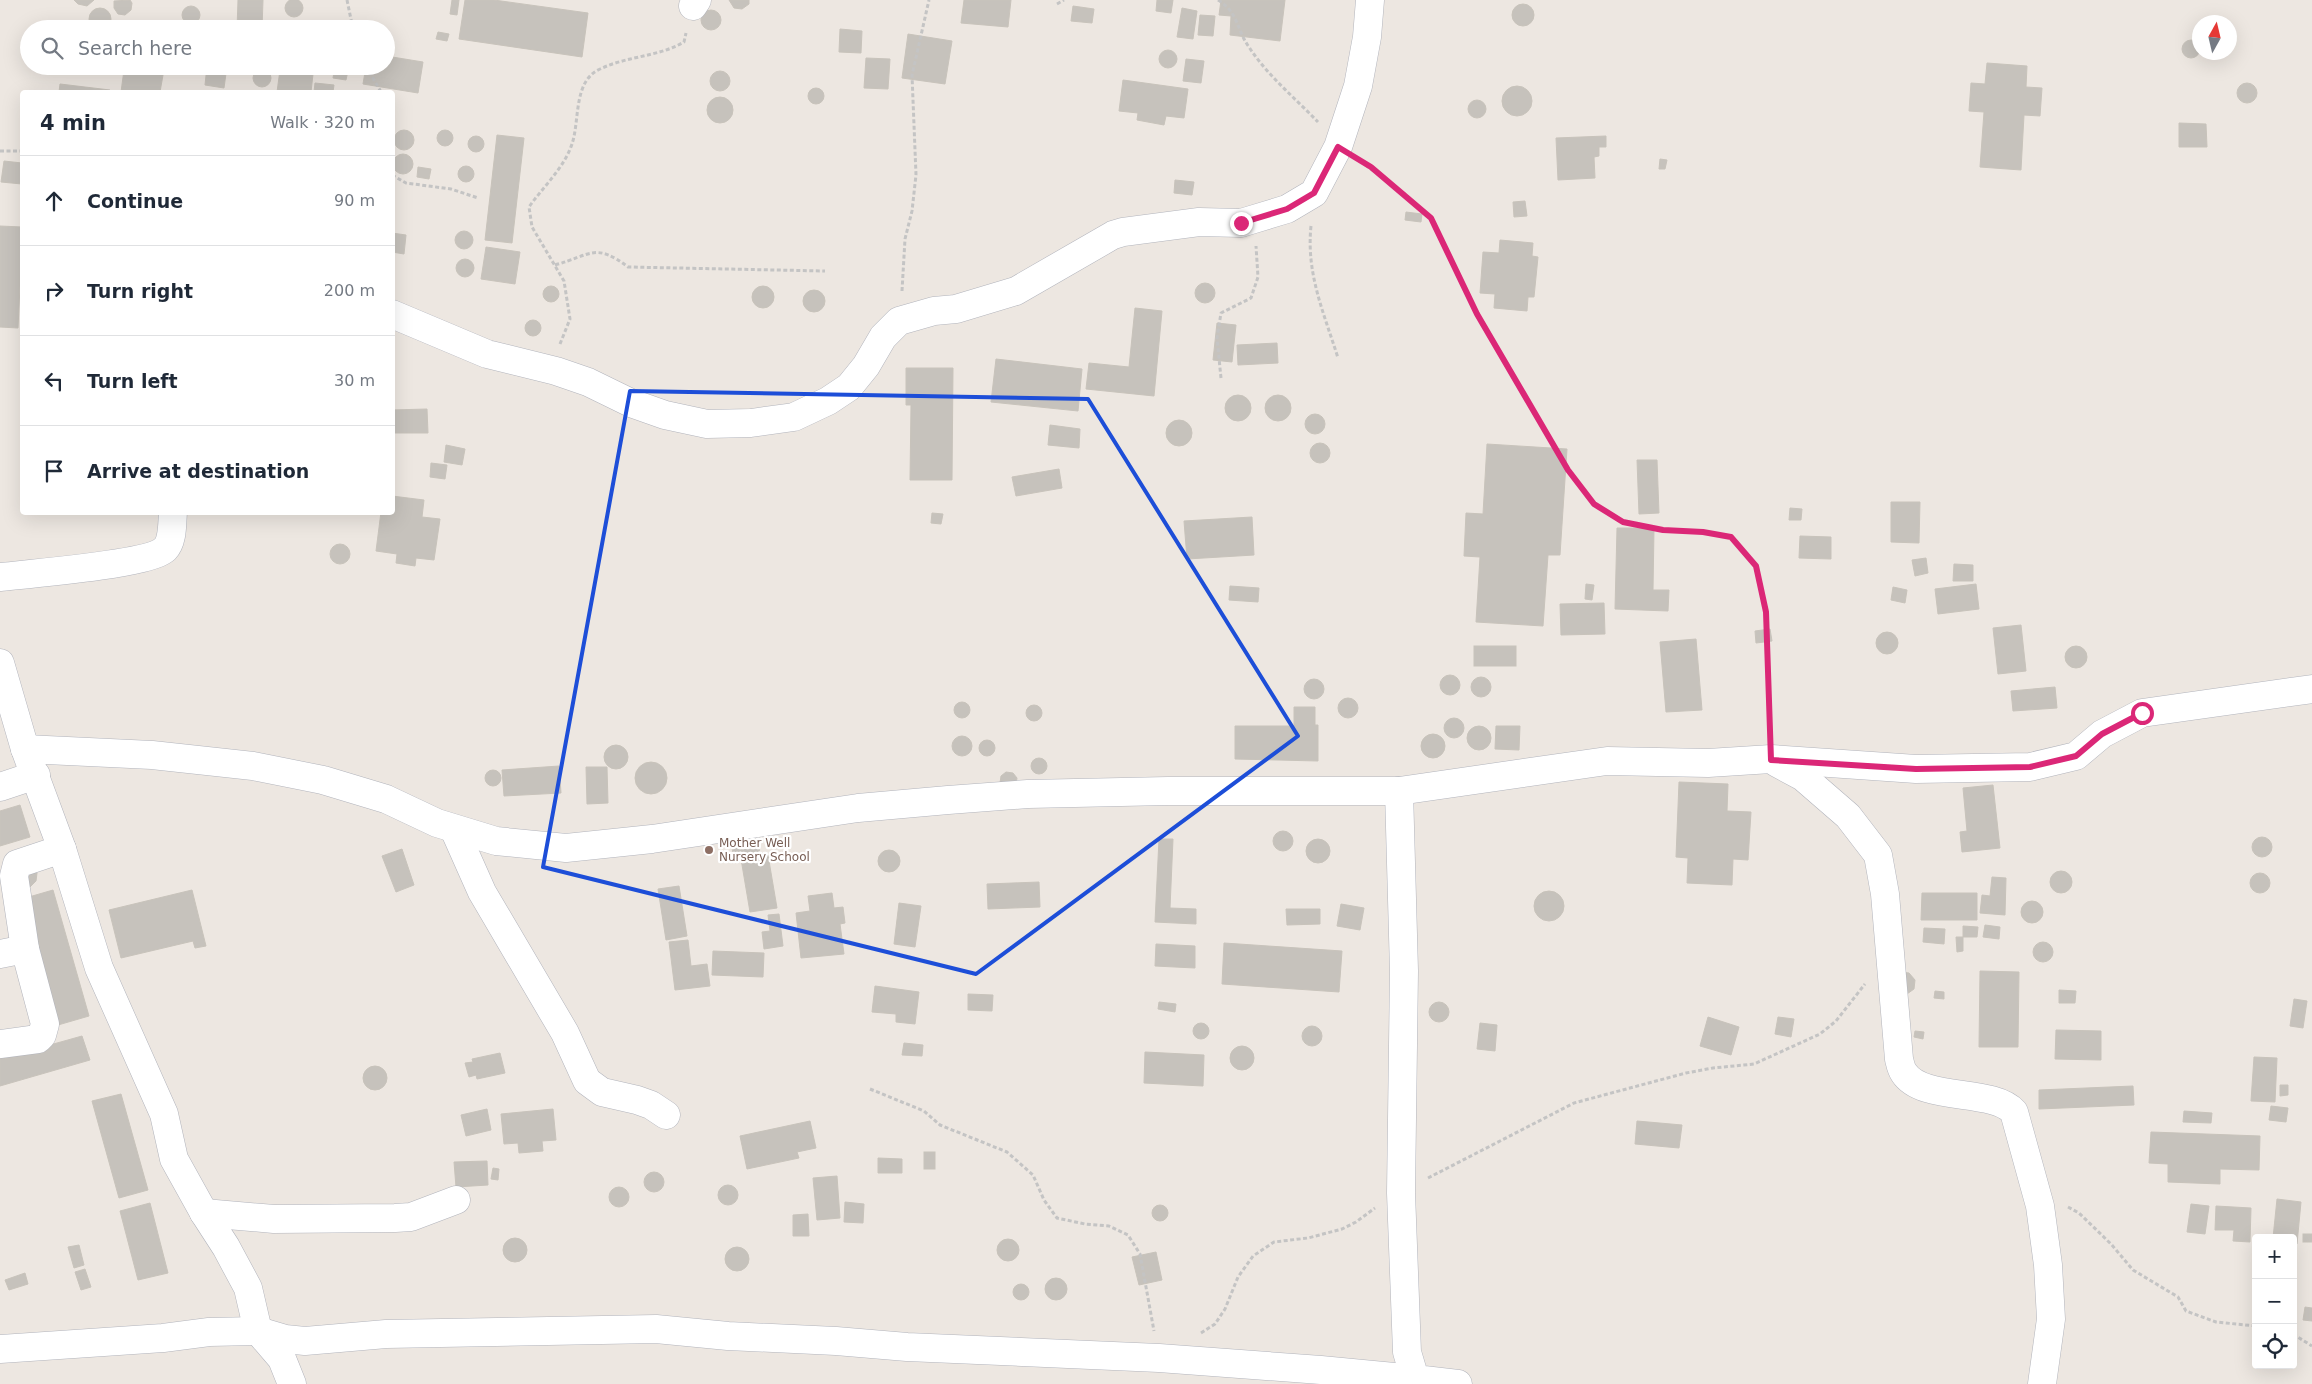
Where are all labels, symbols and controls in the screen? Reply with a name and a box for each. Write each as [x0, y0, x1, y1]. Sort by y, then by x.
north arrow [2192, 15, 2237, 60]
search box [20, 20, 395, 75]
icon: search [38, 34, 66, 62]
text: Search here [78, 37, 192, 59]
text: 4 min [40, 111, 106, 135]
text: Walk · 320 m [270, 113, 375, 132]
icon: ahead [40, 187, 68, 215]
text: Continue [87, 190, 183, 212]
text: 90 m [334, 191, 375, 210]
route end [1230, 212, 1253, 235]
icon: right [40, 277, 68, 305]
text: Turn right [87, 280, 193, 302]
text: 200 m [324, 281, 375, 300]
icon: left [40, 367, 68, 395]
text: Turn left [87, 370, 178, 392]
text: 30 m [334, 371, 375, 390]
icon: arrive [40, 457, 68, 485]
text: Arrive at destination [87, 460, 309, 482]
route start [2131, 702, 2154, 725]
place label: Mother Well Nursery School [719, 836, 810, 864]
marker: Mother Well Nursery School [703, 844, 715, 856]
map controls [2252, 1234, 2297, 1369]
button: + [2252, 1234, 2297, 1279]
button: − [2252, 1279, 2297, 1324]
button: locate [2252, 1324, 2297, 1369]

